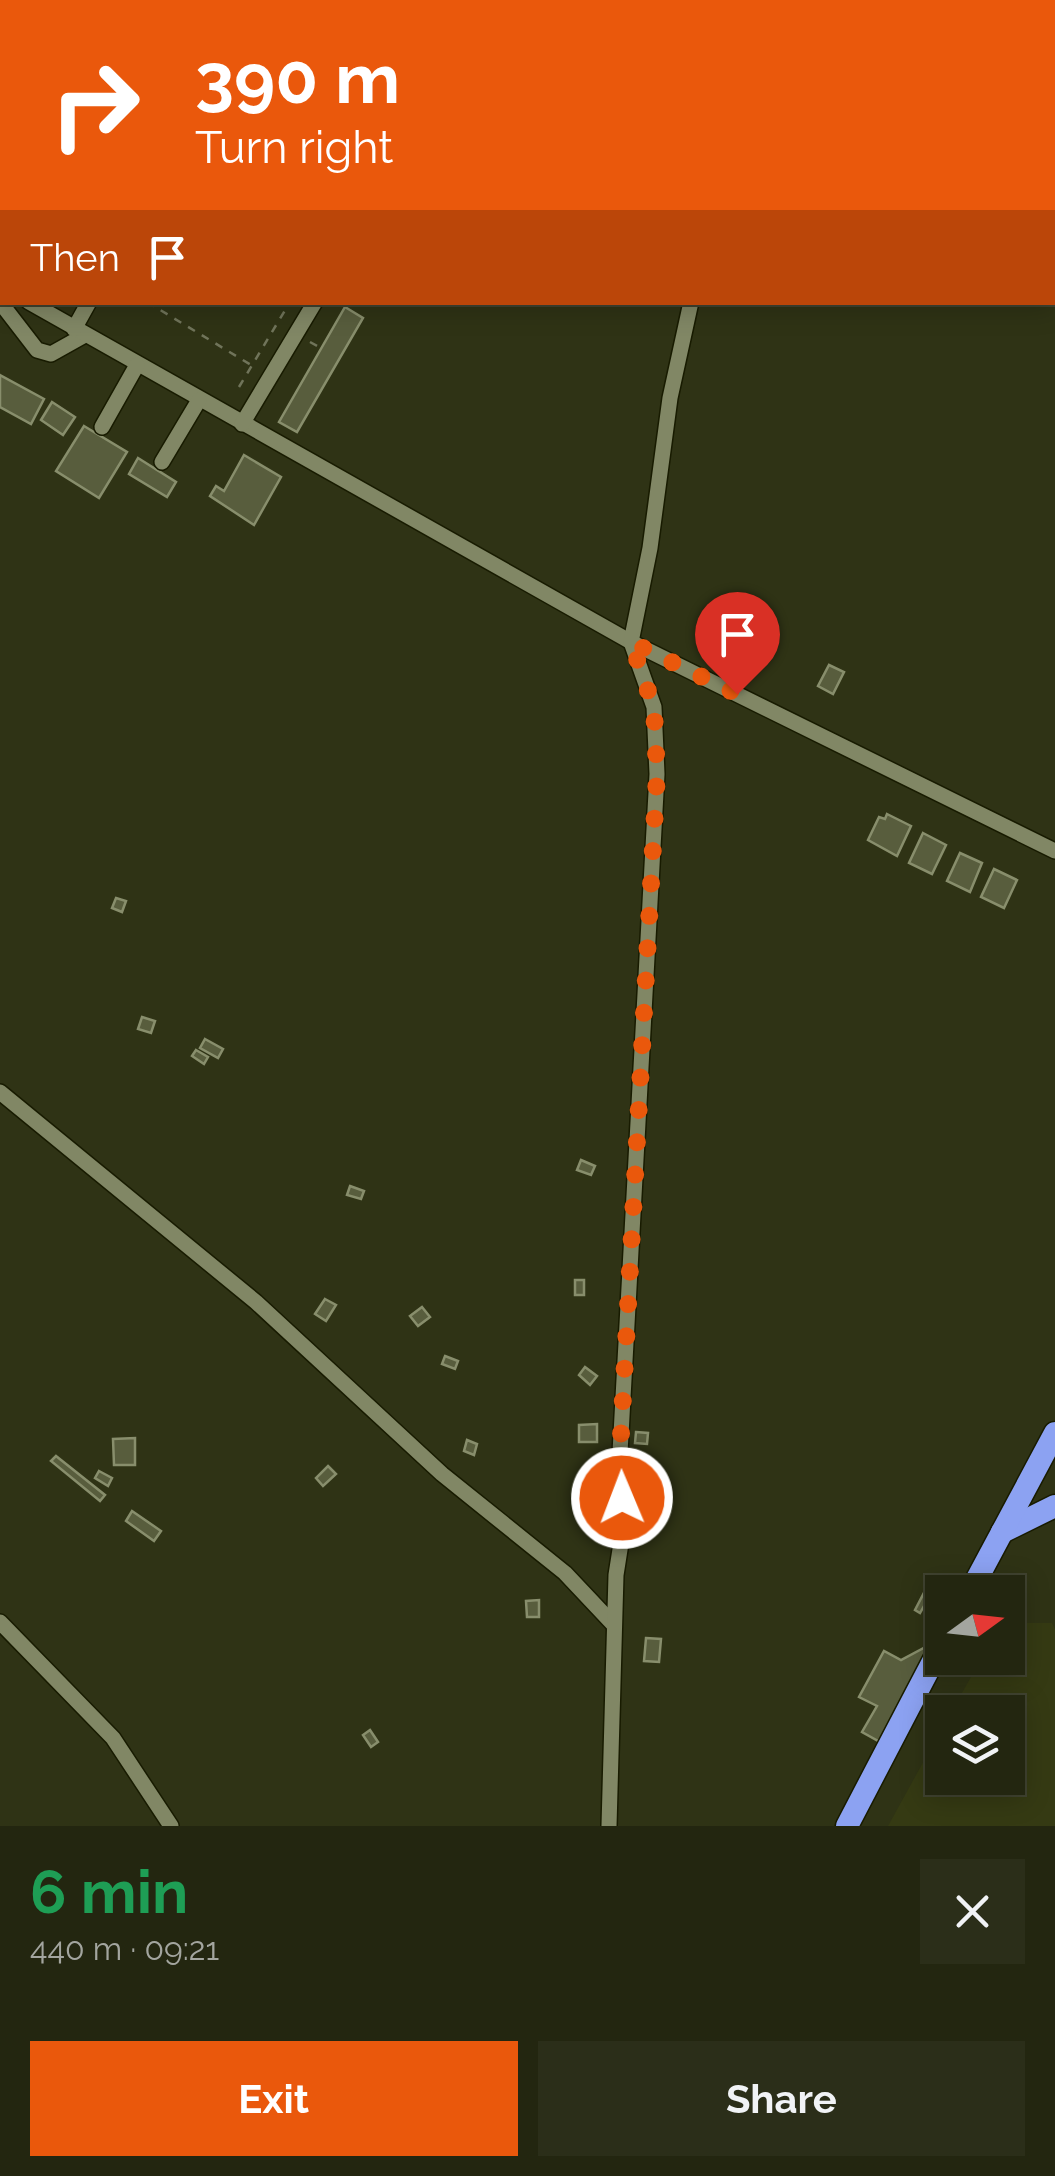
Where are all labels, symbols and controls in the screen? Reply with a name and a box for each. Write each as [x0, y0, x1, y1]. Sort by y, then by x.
text: 390 m [195, 37, 400, 119]
icon: right [30, 40, 160, 170]
text: Turn right [195, 121, 393, 174]
icon: arrive [140, 230, 195, 285]
text: Then [30, 235, 120, 280]
pin [695, 592, 780, 695]
icon: arrive [710, 607, 765, 662]
position arrow [570, 1446, 674, 1550]
north arrow [925, 1575, 1025, 1675]
map controls [925, 1575, 1025, 1795]
button: layers [925, 1695, 1025, 1795]
text: 6 min [30, 1857, 188, 1927]
button: close [920, 1859, 1025, 1964]
text: 440 m · 09:21 [30, 1930, 219, 1967]
button: Exit [30, 2041, 518, 2156]
button: Share [538, 2041, 1025, 2156]

